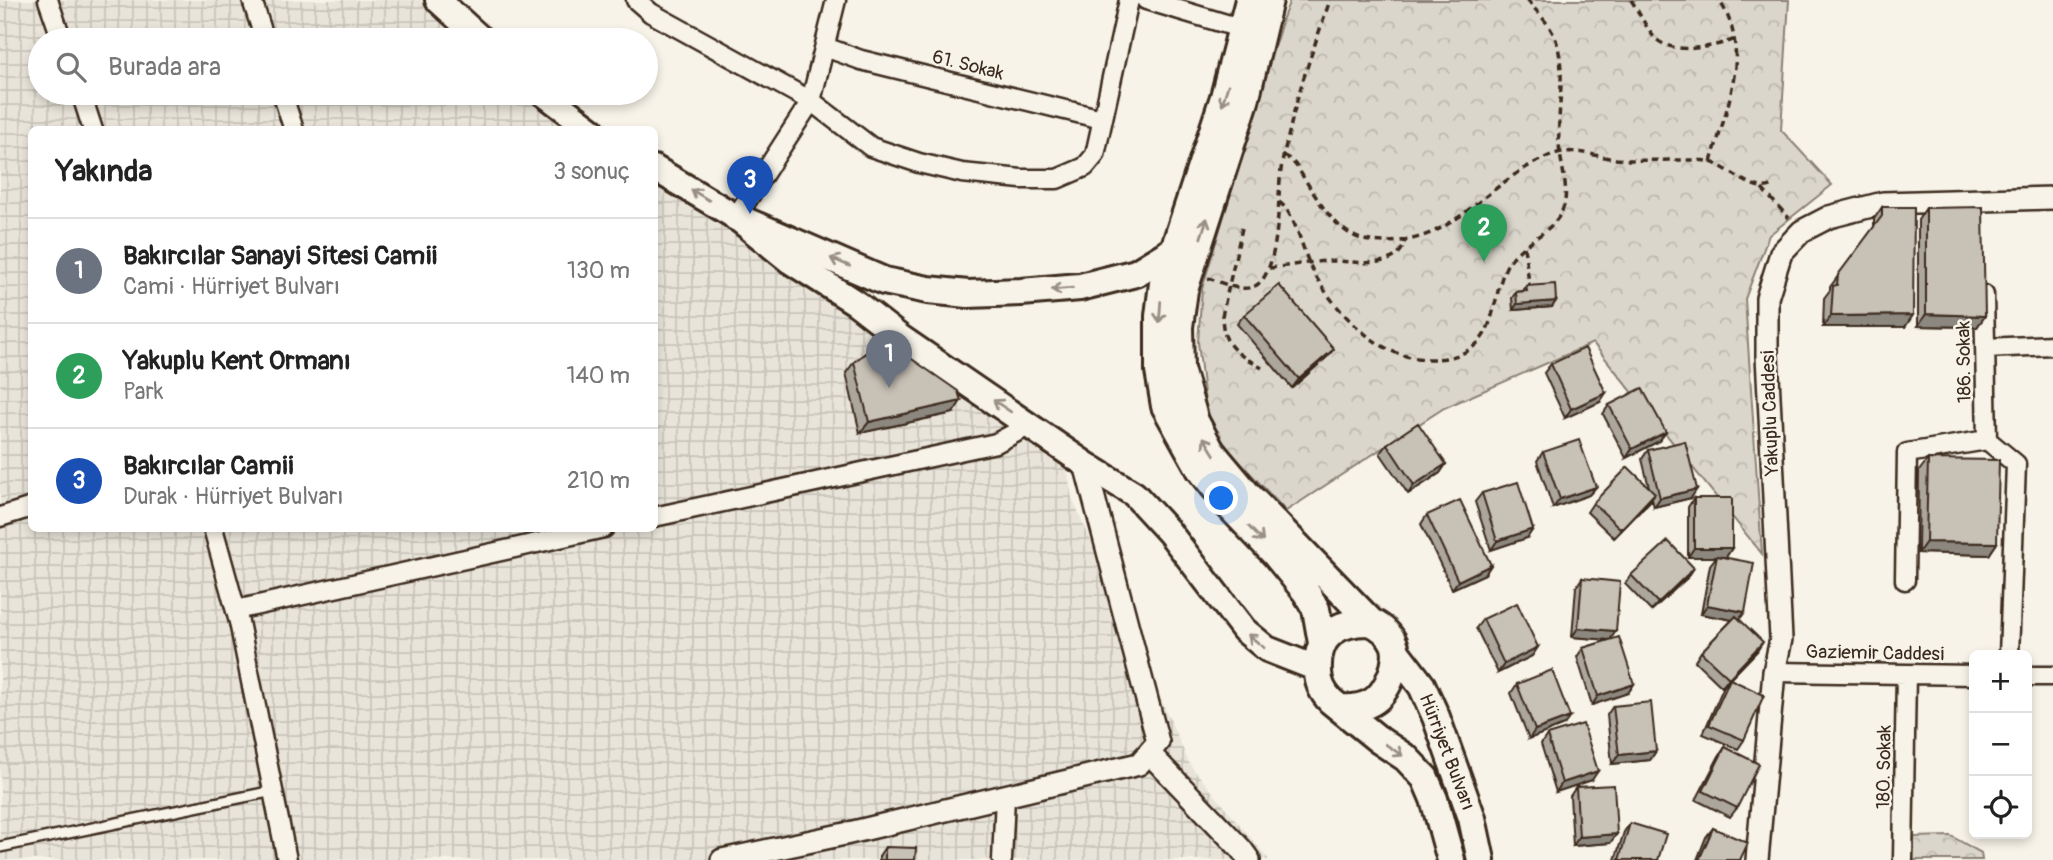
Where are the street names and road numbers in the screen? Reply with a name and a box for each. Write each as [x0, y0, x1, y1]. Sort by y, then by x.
street label: 61. Sokak [930, 45, 1006, 85]
street label: 186. Sokak [1951, 321, 1977, 403]
street label: Yakuplu Caddesi [1756, 350, 1784, 477]
street label: Gaziemir Caddesi [1806, 640, 1944, 666]
street label: Hürriyet Bulvarı [1414, 690, 1480, 814]
street label: 180. Sokak [1871, 725, 1897, 809]

